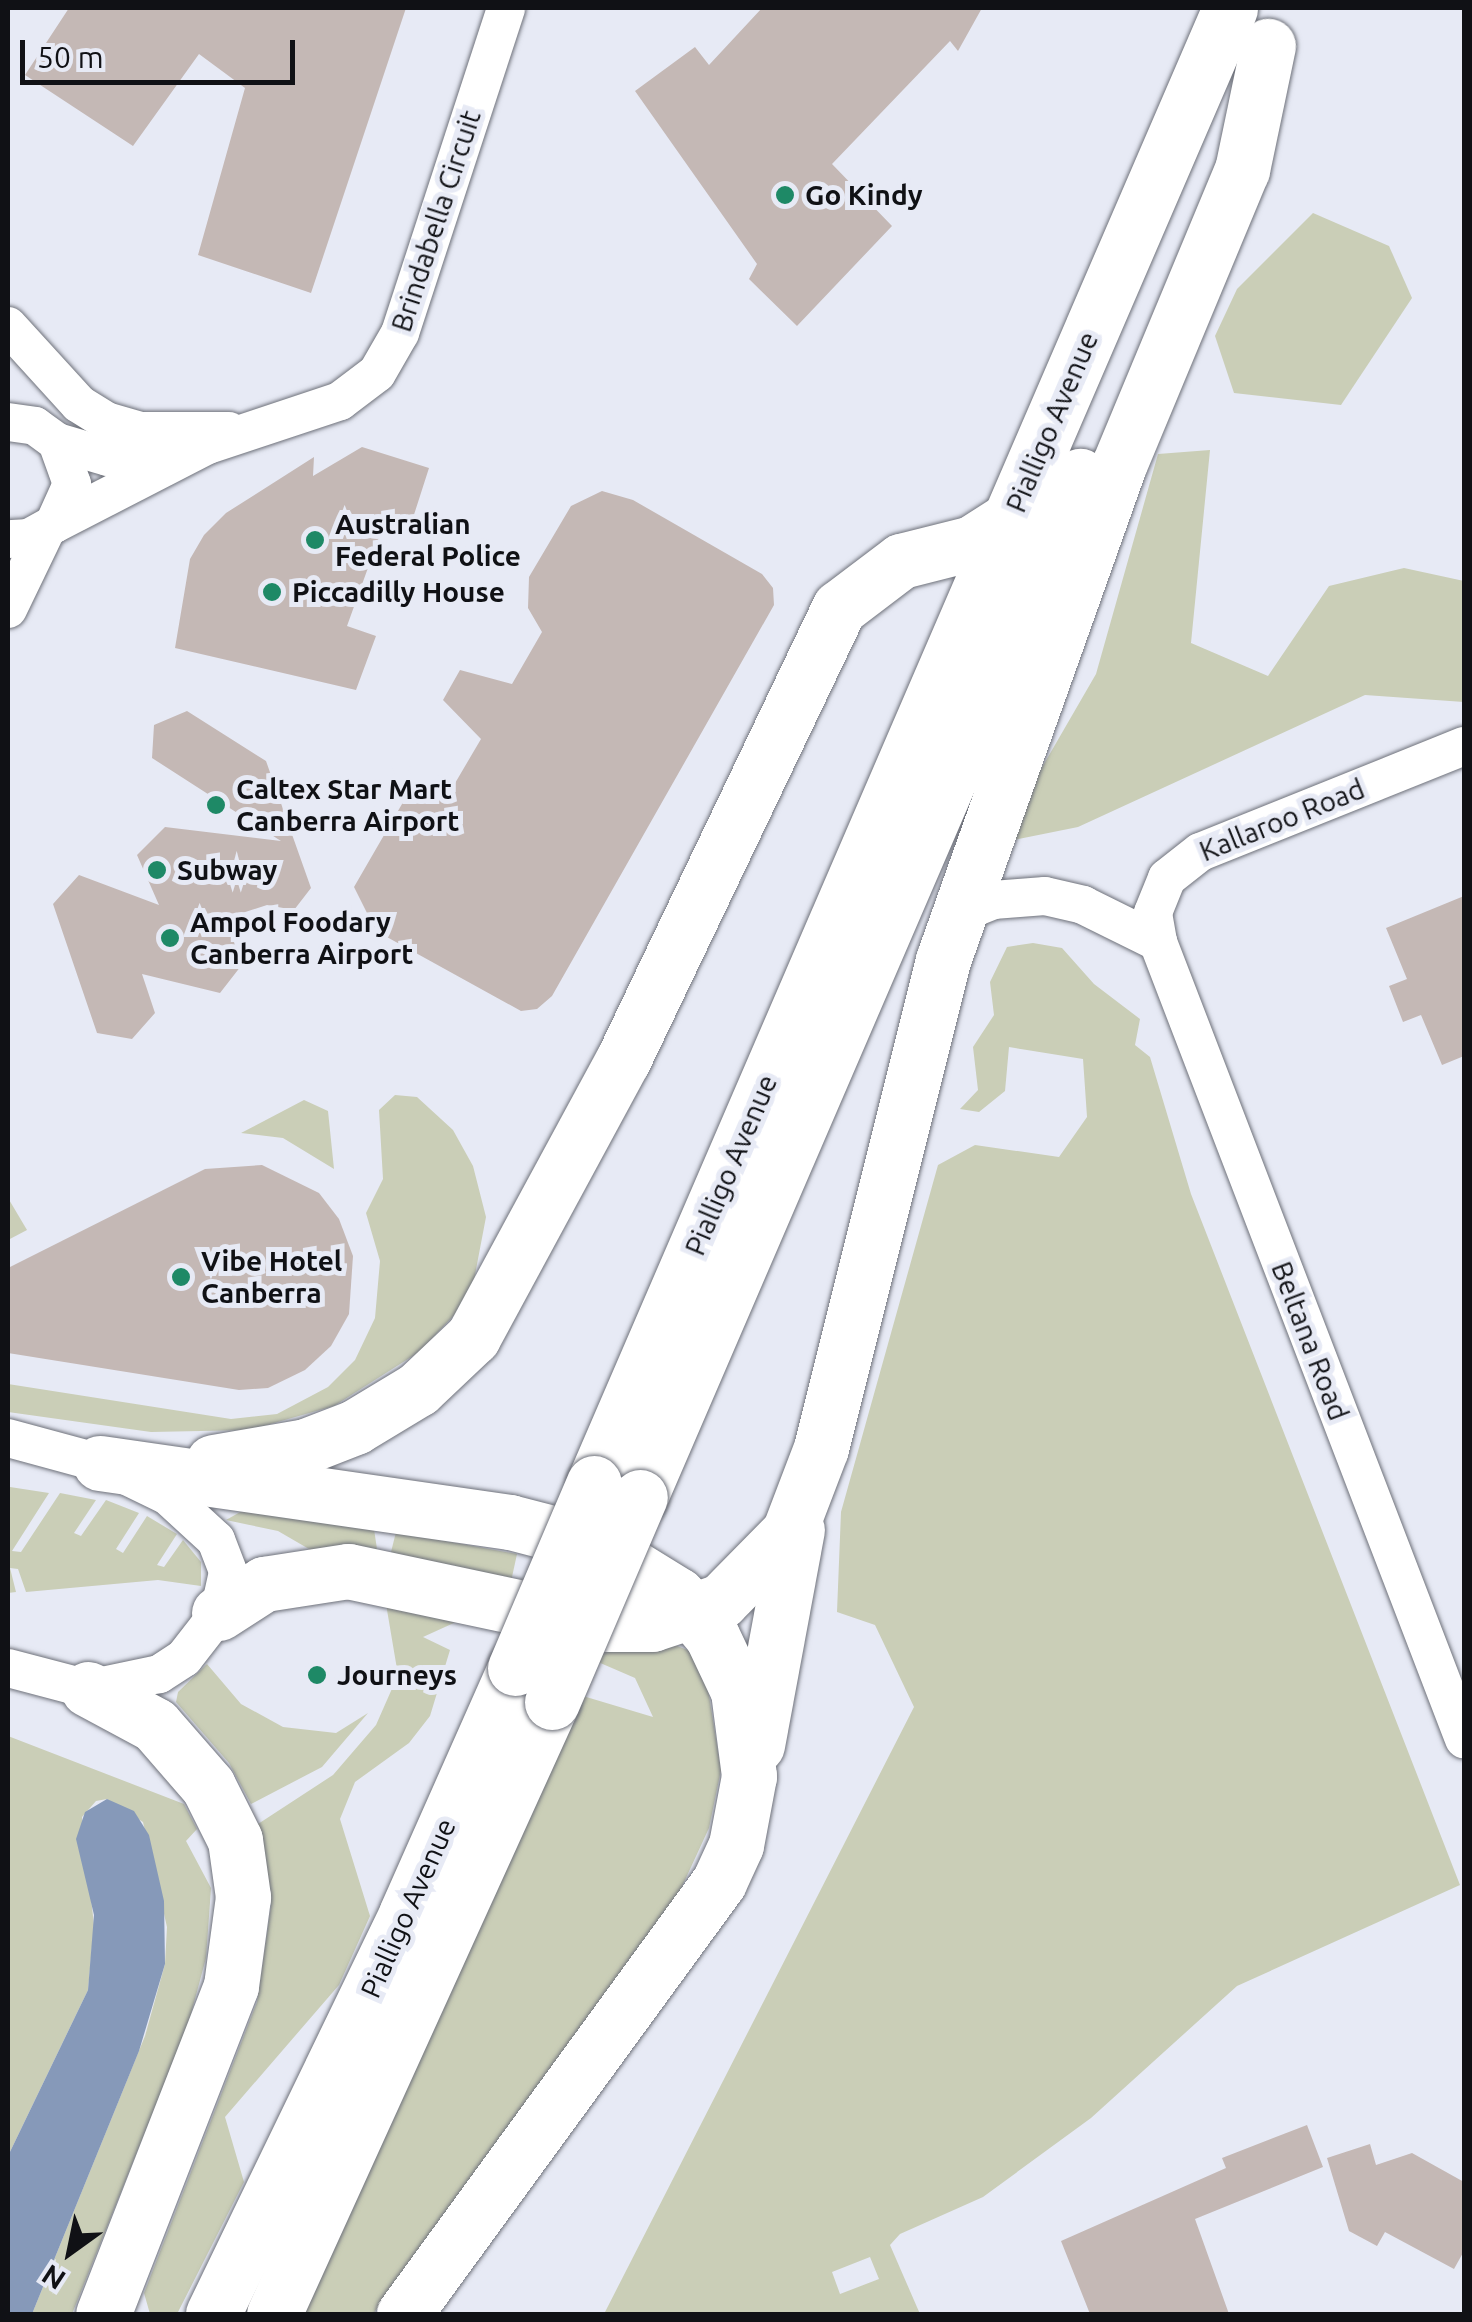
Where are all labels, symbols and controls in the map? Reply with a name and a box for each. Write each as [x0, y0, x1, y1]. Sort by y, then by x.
scale bar [25, 20, 300, 82]
text: 50 m [37, 40, 104, 74]
street label: Brindabella Circuit [384, 106, 488, 336]
place label: Go Kindy [805, 178, 923, 212]
marker: Go Kindy [774, 184, 796, 206]
street label: Pialligo Avenue [999, 327, 1105, 517]
place label: Australian Federal Police [335, 507, 521, 573]
marker: Australian Federal Police [304, 529, 326, 551]
place label: Piccadilly House [292, 575, 505, 609]
marker: Piccadilly House [261, 581, 283, 603]
place label: Caltex Star Mart Canberra Airport [236, 772, 459, 838]
street label: Kallaroo Road [1195, 772, 1369, 868]
marker: Caltex Star Mart Canberra Airport [205, 794, 227, 816]
place label: Subway [177, 853, 277, 887]
marker: Subway [146, 859, 168, 881]
place label: Ampol Foodary Canberra Airport [190, 905, 413, 971]
marker: Ampol Foodary Canberra Airport [159, 927, 181, 949]
street label: Pialligo Avenue [678, 1070, 784, 1260]
place label: Vibe Hotel Canberra [201, 1244, 342, 1310]
street label: Beltana Road [1264, 1257, 1356, 1425]
marker: Vibe Hotel Canberra [170, 1266, 192, 1288]
place label: Journeys [337, 1658, 457, 1692]
marker: Journeys [306, 1664, 328, 1686]
street label: Pialligo Avenue [353, 1813, 463, 2003]
north arrow [20, 2202, 120, 2302]
text: N [36, 2259, 71, 2296]

